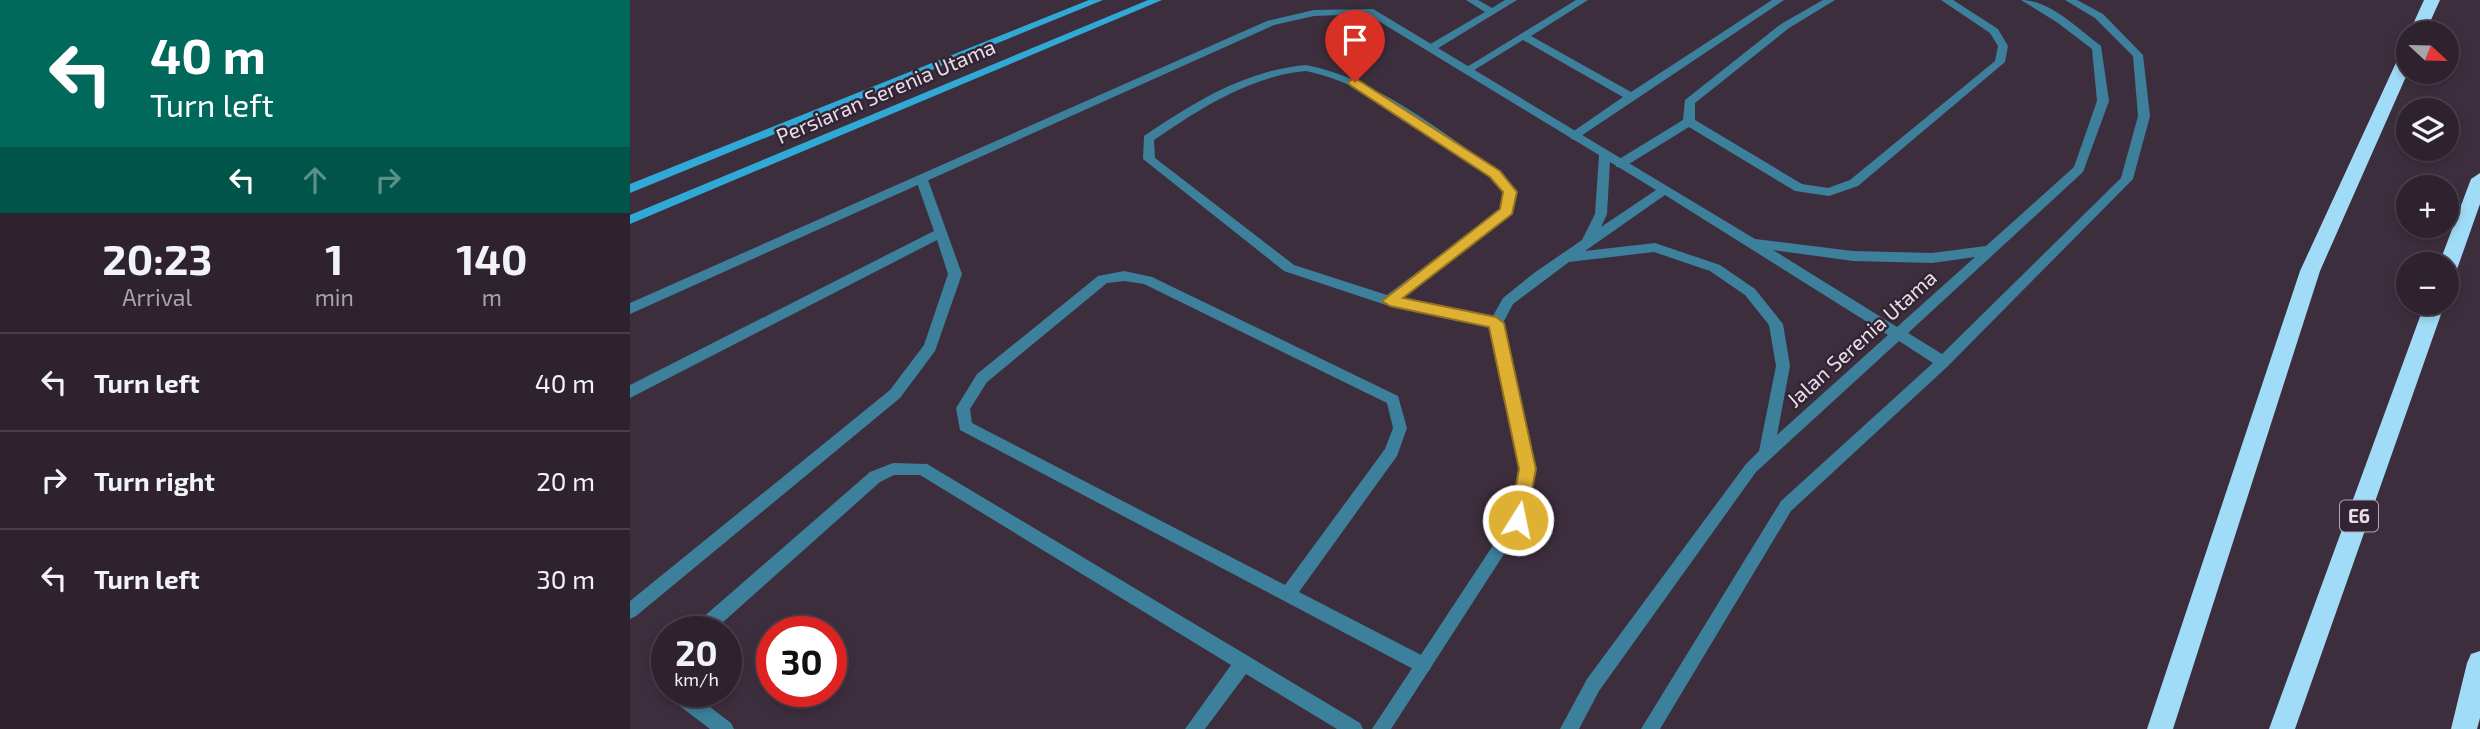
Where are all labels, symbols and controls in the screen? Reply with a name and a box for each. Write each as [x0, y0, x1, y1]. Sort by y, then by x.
pin [1325, 10, 1385, 82]
icon: arrive [1336, 21, 1374, 59]
north arrow [2396, 21, 2459, 84]
map controls [2396, 21, 2459, 315]
text: 40 m [150, 25, 266, 84]
icon: left [35, 28, 126, 119]
street label: Persiaran Serenia Utama [772, 33, 999, 148]
text: Turn left [150, 85, 274, 123]
button: layers [2396, 98, 2459, 161]
icon: left [223, 161, 261, 199]
icon: ahead [296, 161, 334, 199]
icon: right [369, 161, 407, 199]
button: + [2396, 175, 2459, 238]
text: 20:23 [102, 233, 212, 283]
text: 1 [325, 233, 343, 283]
text: 140 [456, 233, 528, 283]
button: − [2396, 252, 2459, 315]
street label: Jalan Serenia Utama [1781, 264, 1941, 412]
text: Arrival [122, 283, 192, 311]
text: min [315, 283, 354, 311]
text: m [482, 283, 502, 311]
icon: left [35, 363, 73, 401]
text: Turn left [94, 367, 200, 398]
text: 40 m [535, 367, 595, 398]
icon: right [35, 461, 73, 499]
text: Turn right [94, 465, 215, 496]
text: 20 m [536, 465, 595, 496]
position arrow [1481, 483, 1555, 557]
road number: E6 [2340, 500, 2378, 531]
icon: left [35, 559, 73, 597]
text: Turn left [94, 563, 200, 594]
text: 30 m [536, 563, 595, 594]
speed limit sign: 30 [756, 616, 847, 707]
text: 20 [675, 631, 718, 673]
text: km/h [674, 668, 719, 690]

